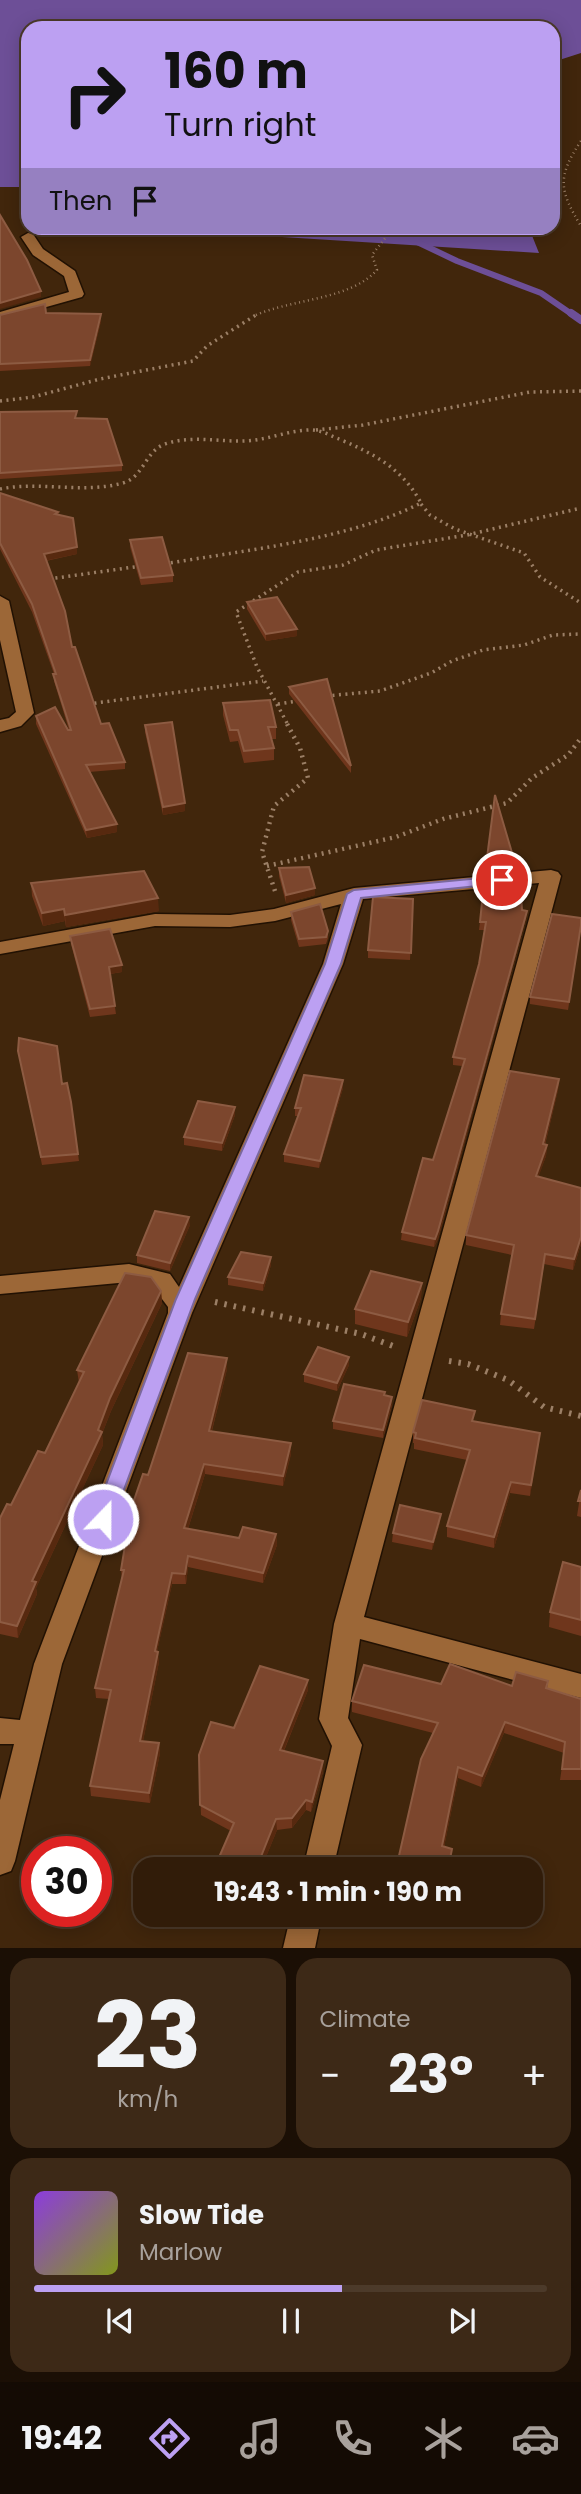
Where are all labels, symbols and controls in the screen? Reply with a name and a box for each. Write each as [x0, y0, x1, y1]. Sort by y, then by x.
text: 160 m [164, 37, 308, 105]
icon: right [49, 49, 140, 140]
text: Turn right [164, 102, 316, 147]
icon: arrive [126, 182, 164, 220]
text: Then [49, 183, 112, 219]
pin [472, 850, 532, 910]
icon: arrive [483, 861, 521, 899]
position arrow [66, 1482, 140, 1556]
speed limit sign: 30 [21, 1836, 112, 1927]
text: 19:43 · 1 min · 190 m [214, 1874, 462, 1910]
text: 23 [94, 1972, 201, 2100]
text: Climate [320, 2003, 410, 2035]
text: 23° [388, 2038, 473, 2111]
text: − [320, 2049, 340, 2102]
text: + [521, 2049, 547, 2102]
text: km/h [117, 2083, 178, 2115]
text: Slow Tide [139, 2197, 264, 2233]
text: Marlow [139, 2236, 222, 2268]
icon: previous [101, 2302, 139, 2340]
icon: pause [272, 2302, 310, 2340]
icon: next [443, 2302, 481, 2340]
icon: directions [145, 2414, 194, 2463]
icon: music [236, 2414, 285, 2463]
icon: phone [328, 2414, 377, 2463]
icon: climate [419, 2414, 468, 2463]
icon: car [511, 2414, 560, 2463]
text: 19:42 [21, 2415, 102, 2460]

